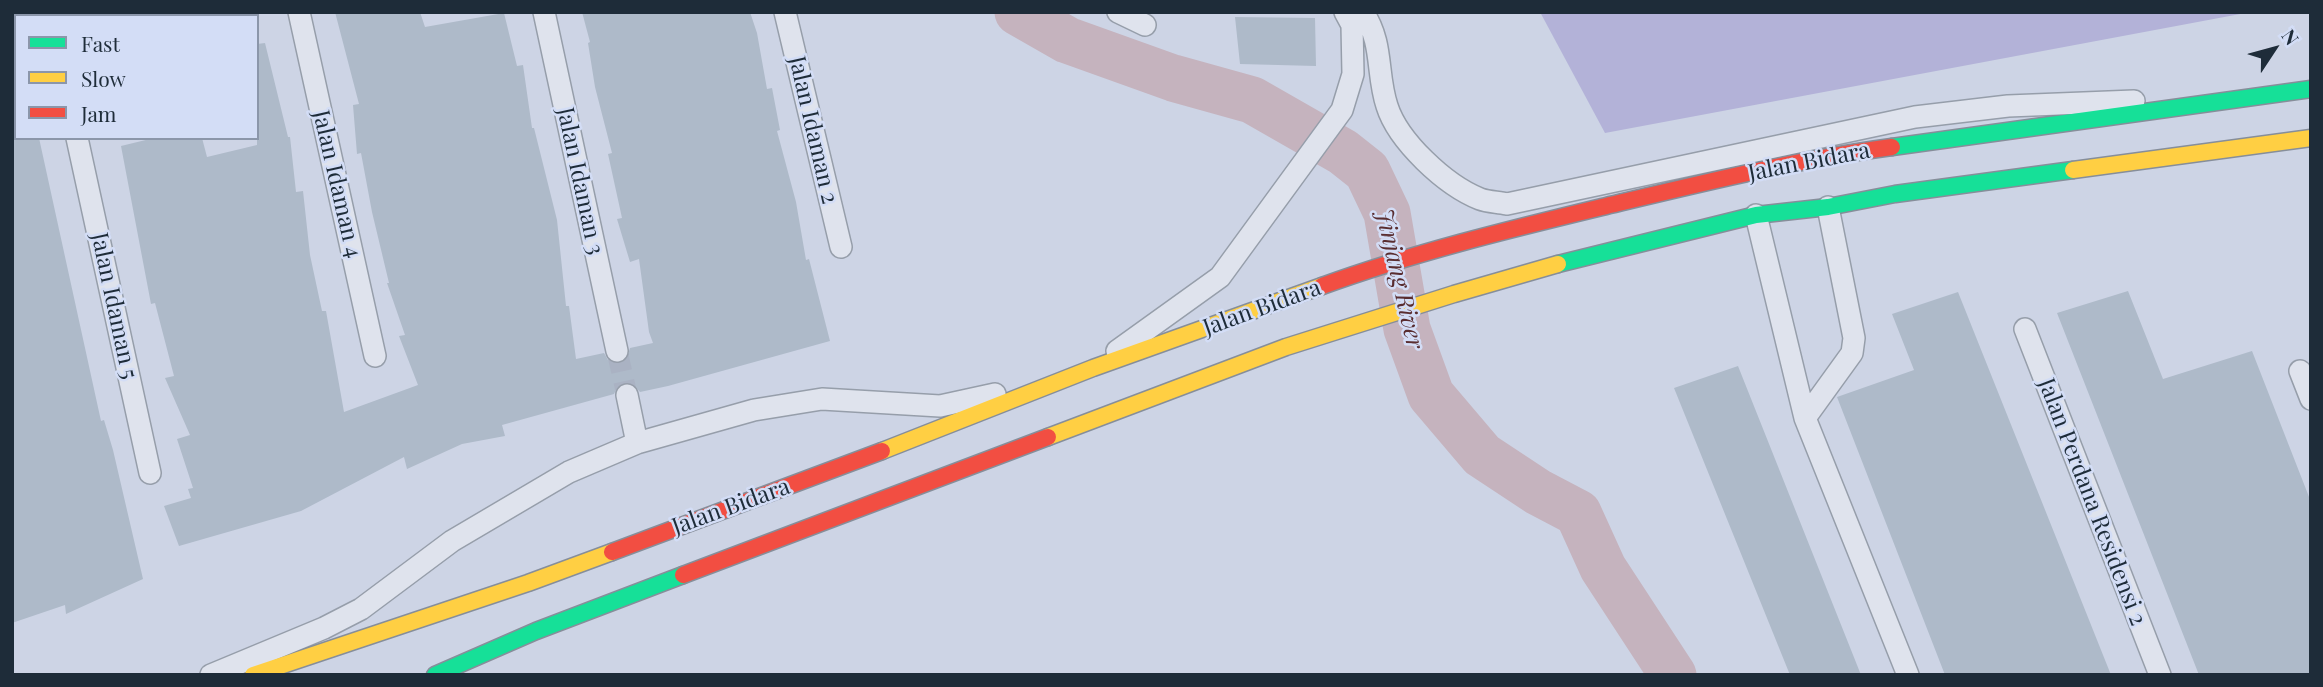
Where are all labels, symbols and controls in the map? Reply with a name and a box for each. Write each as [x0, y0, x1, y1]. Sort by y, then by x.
legend [14, 14, 259, 140]
north arrow [2239, 14, 2309, 84]
text: N [2276, 23, 2306, 50]
text: Fast [81, 29, 120, 57]
street label: Jalan Idaman 2 [783, 54, 843, 206]
text: Slow [81, 64, 126, 92]
text: Jam [81, 99, 117, 127]
street label: Jalan Idaman 3 [551, 105, 609, 257]
street label: Jalan Idaman 4 [307, 107, 367, 261]
street label: Jalan Bidara [1746, 137, 1872, 187]
water label: Jinjang River [1369, 206, 1429, 352]
street label: Jalan Idaman 5 [85, 230, 143, 382]
street label: Jalan Bidara [1199, 274, 1325, 342]
street label: Jalan Perdana Residensi 2 [2032, 375, 2152, 629]
street label: Jalan Bidara [668, 473, 794, 541]

